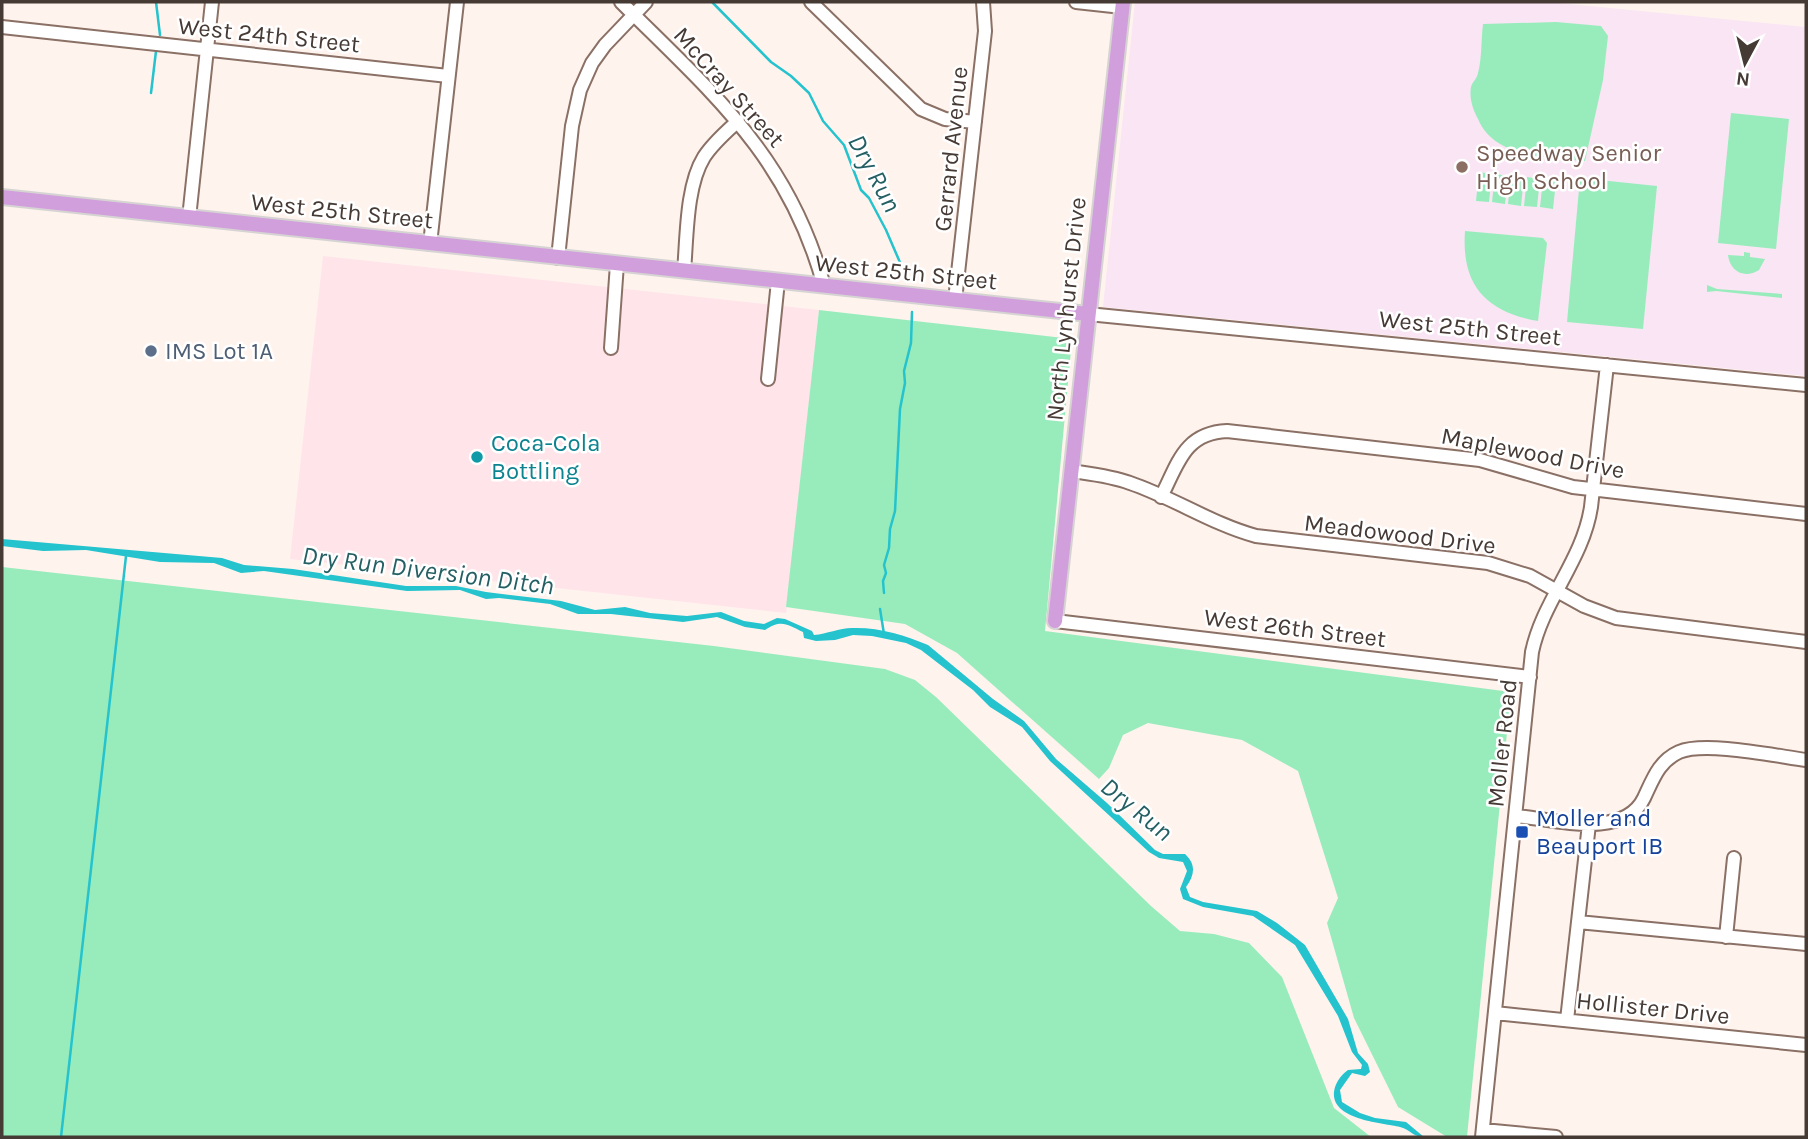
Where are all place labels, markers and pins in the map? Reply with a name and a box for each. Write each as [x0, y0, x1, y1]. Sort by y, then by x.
place label: Speedway Senior High School [1476, 139, 1661, 195]
marker: Speedway Senior High School [1454, 159, 1470, 175]
place label: IMS Lot 1A [165, 337, 273, 365]
marker: IMS Lot 1A [143, 343, 159, 359]
place label: Coca-Cola Bottling [491, 429, 601, 485]
marker: Coca-Cola Bottling [469, 449, 485, 465]
place label: Moller and Beauport IB [1536, 804, 1663, 860]
marker: Moller and Beauport IB [1514, 824, 1530, 840]

